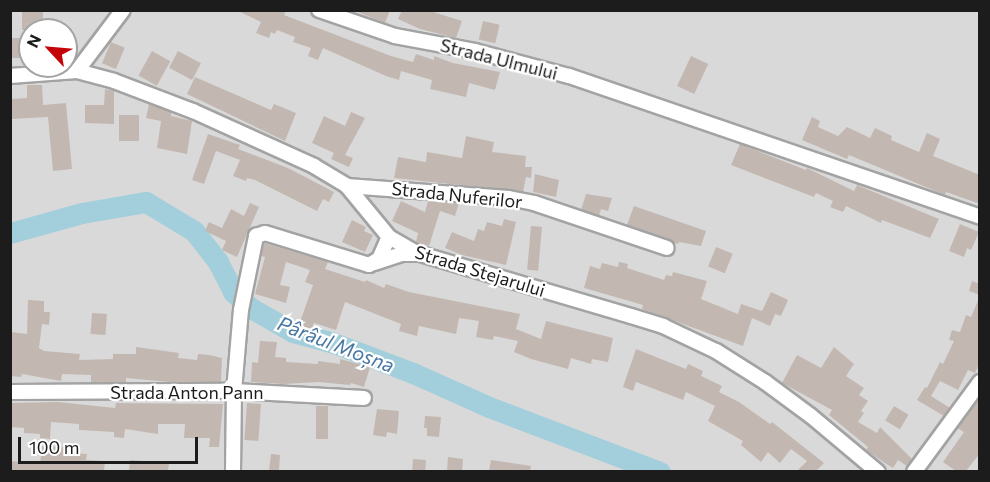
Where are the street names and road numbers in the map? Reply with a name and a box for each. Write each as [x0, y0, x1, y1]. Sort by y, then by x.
street label: Strada Ulmului [438, 34, 560, 84]
street label: Strada Nuferilor [390, 177, 524, 213]
street label: Strada Stejarului [412, 241, 548, 301]
street label: Strada Anton Pann [110, 381, 264, 403]

